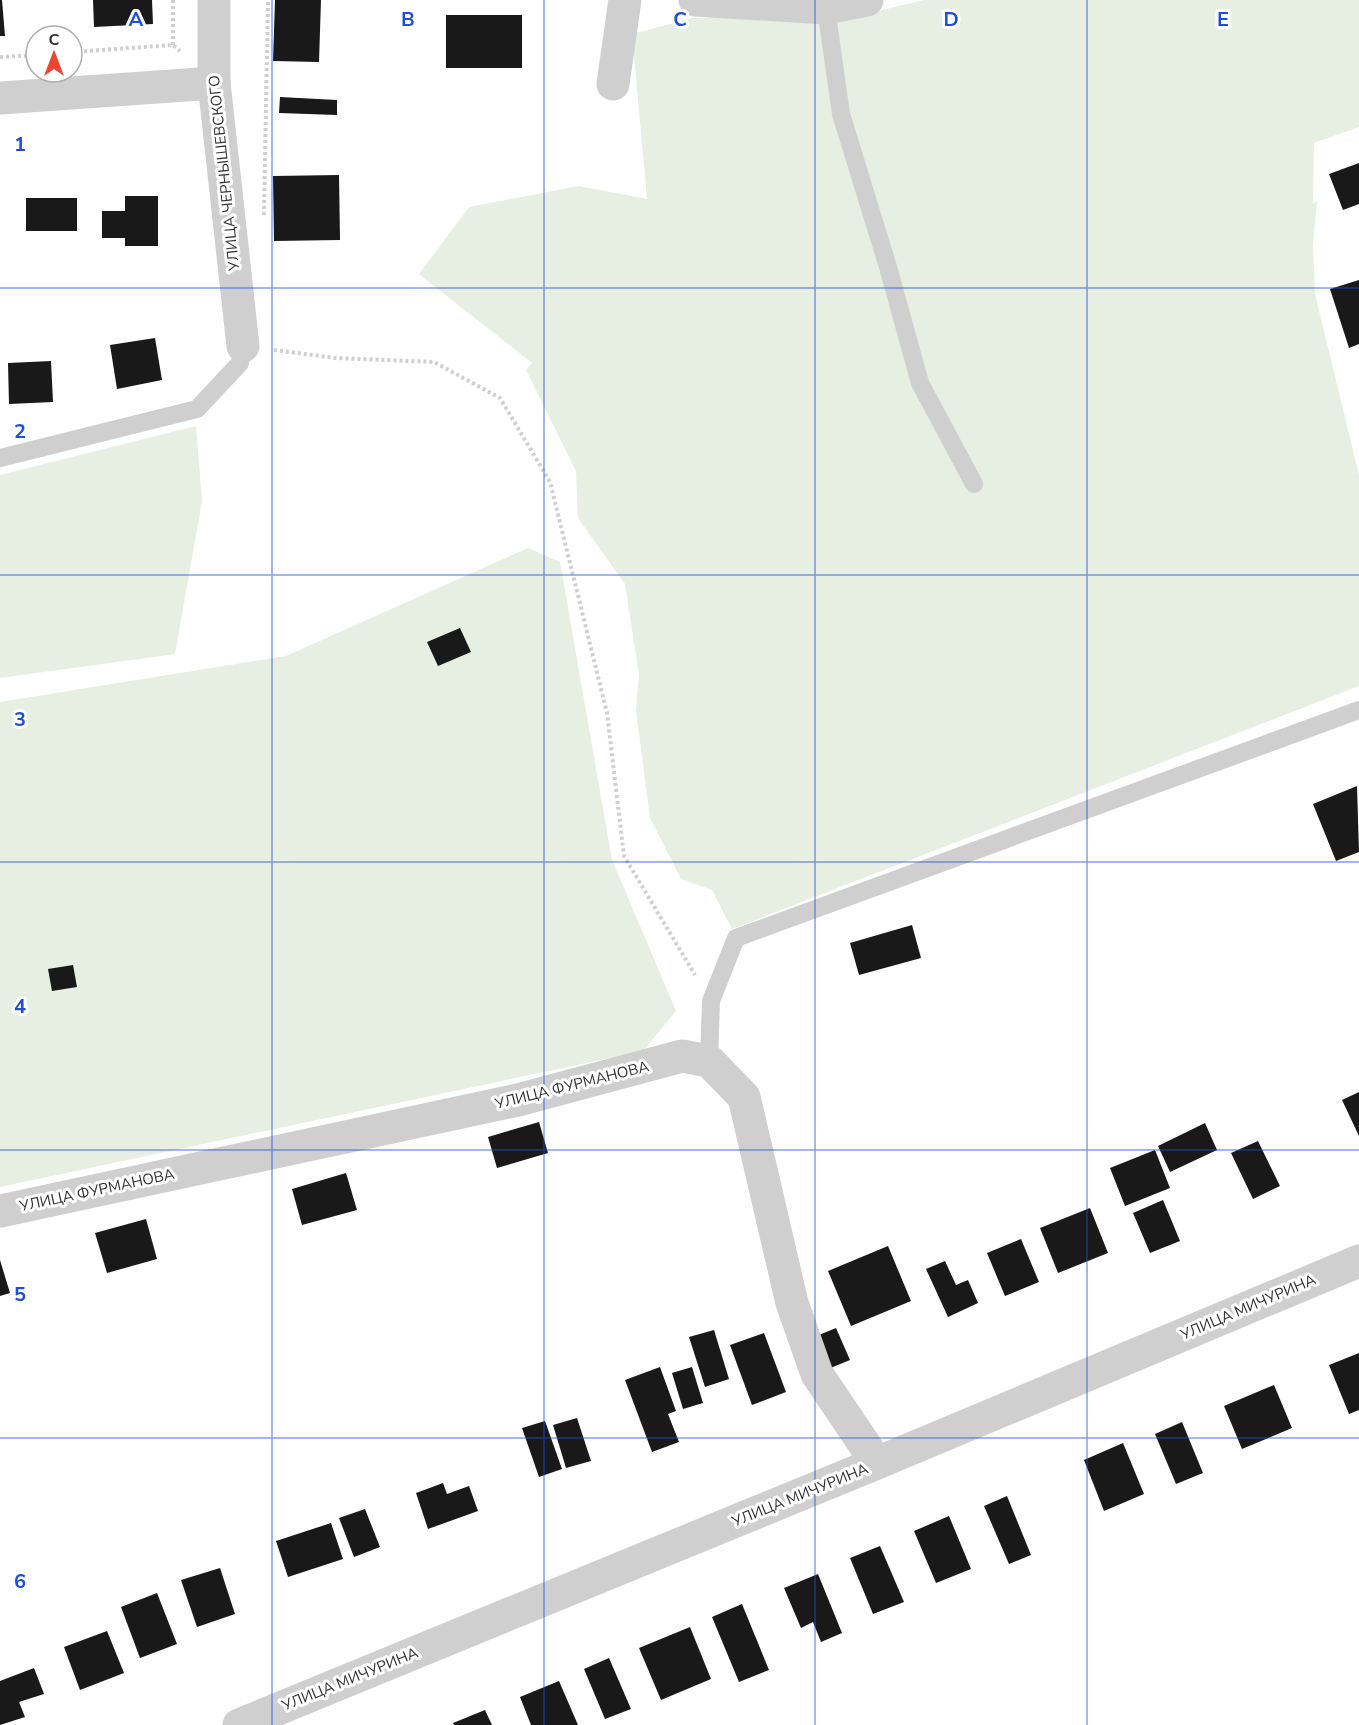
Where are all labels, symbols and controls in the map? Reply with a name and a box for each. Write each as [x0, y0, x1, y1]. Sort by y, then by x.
text: A [129, 6, 144, 33]
text: B [401, 6, 415, 33]
text: C [673, 6, 687, 33]
text: D [943, 6, 959, 33]
text: E [1217, 6, 1229, 33]
north arrow [24, 24, 84, 84]
text: С [49, 29, 60, 51]
street label: УЛИЦА ЧЕРНЫШЕВСКОГО [204, 74, 244, 273]
text: 1 [14, 131, 26, 158]
text: 2 [14, 418, 26, 445]
text: 3 [14, 706, 26, 733]
text: 4 [14, 993, 26, 1020]
street label: УЛИЦА ФУРМАНОВА [492, 1056, 651, 1114]
street label: УЛИЦА ФУРМАНОВА [17, 1164, 176, 1216]
street label: УЛИЦА МИЧУРИНА [1176, 1269, 1319, 1345]
text: 5 [14, 1281, 26, 1308]
street label: УЛИЦА МИЧУРИНА [728, 1459, 871, 1532]
text: 6 [14, 1568, 26, 1595]
street label: УЛИЦА МИЧУРИНА [278, 1643, 421, 1716]

